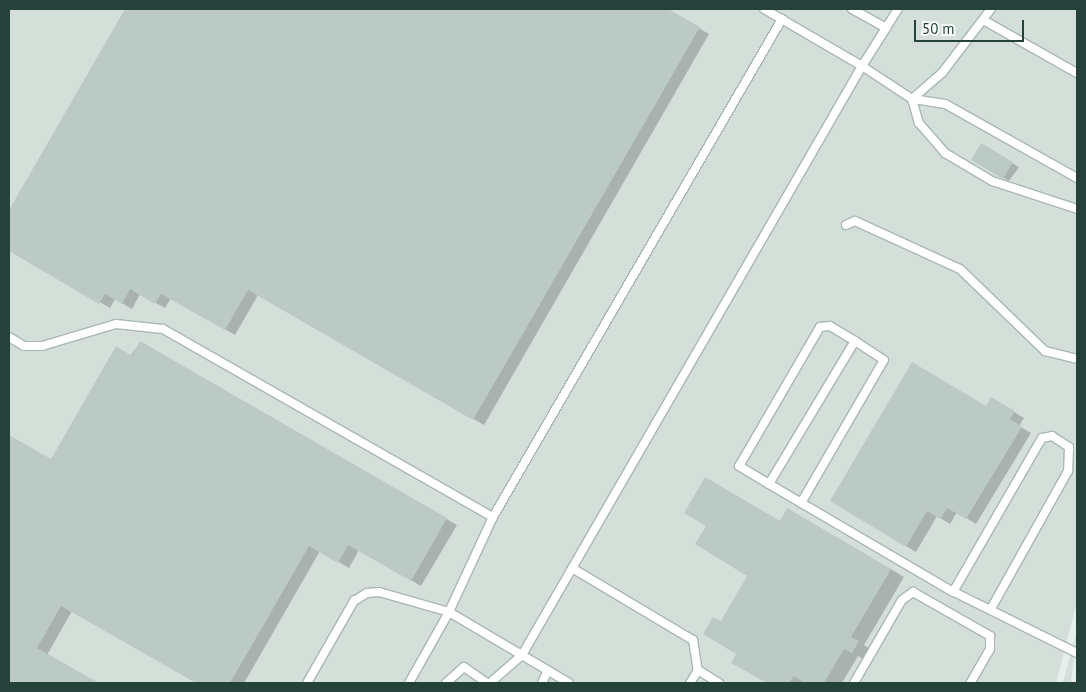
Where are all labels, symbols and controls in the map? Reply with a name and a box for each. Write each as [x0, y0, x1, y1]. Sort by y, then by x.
scale bar [916, 10, 1026, 42]
text: 50 m [922, 19, 955, 38]

